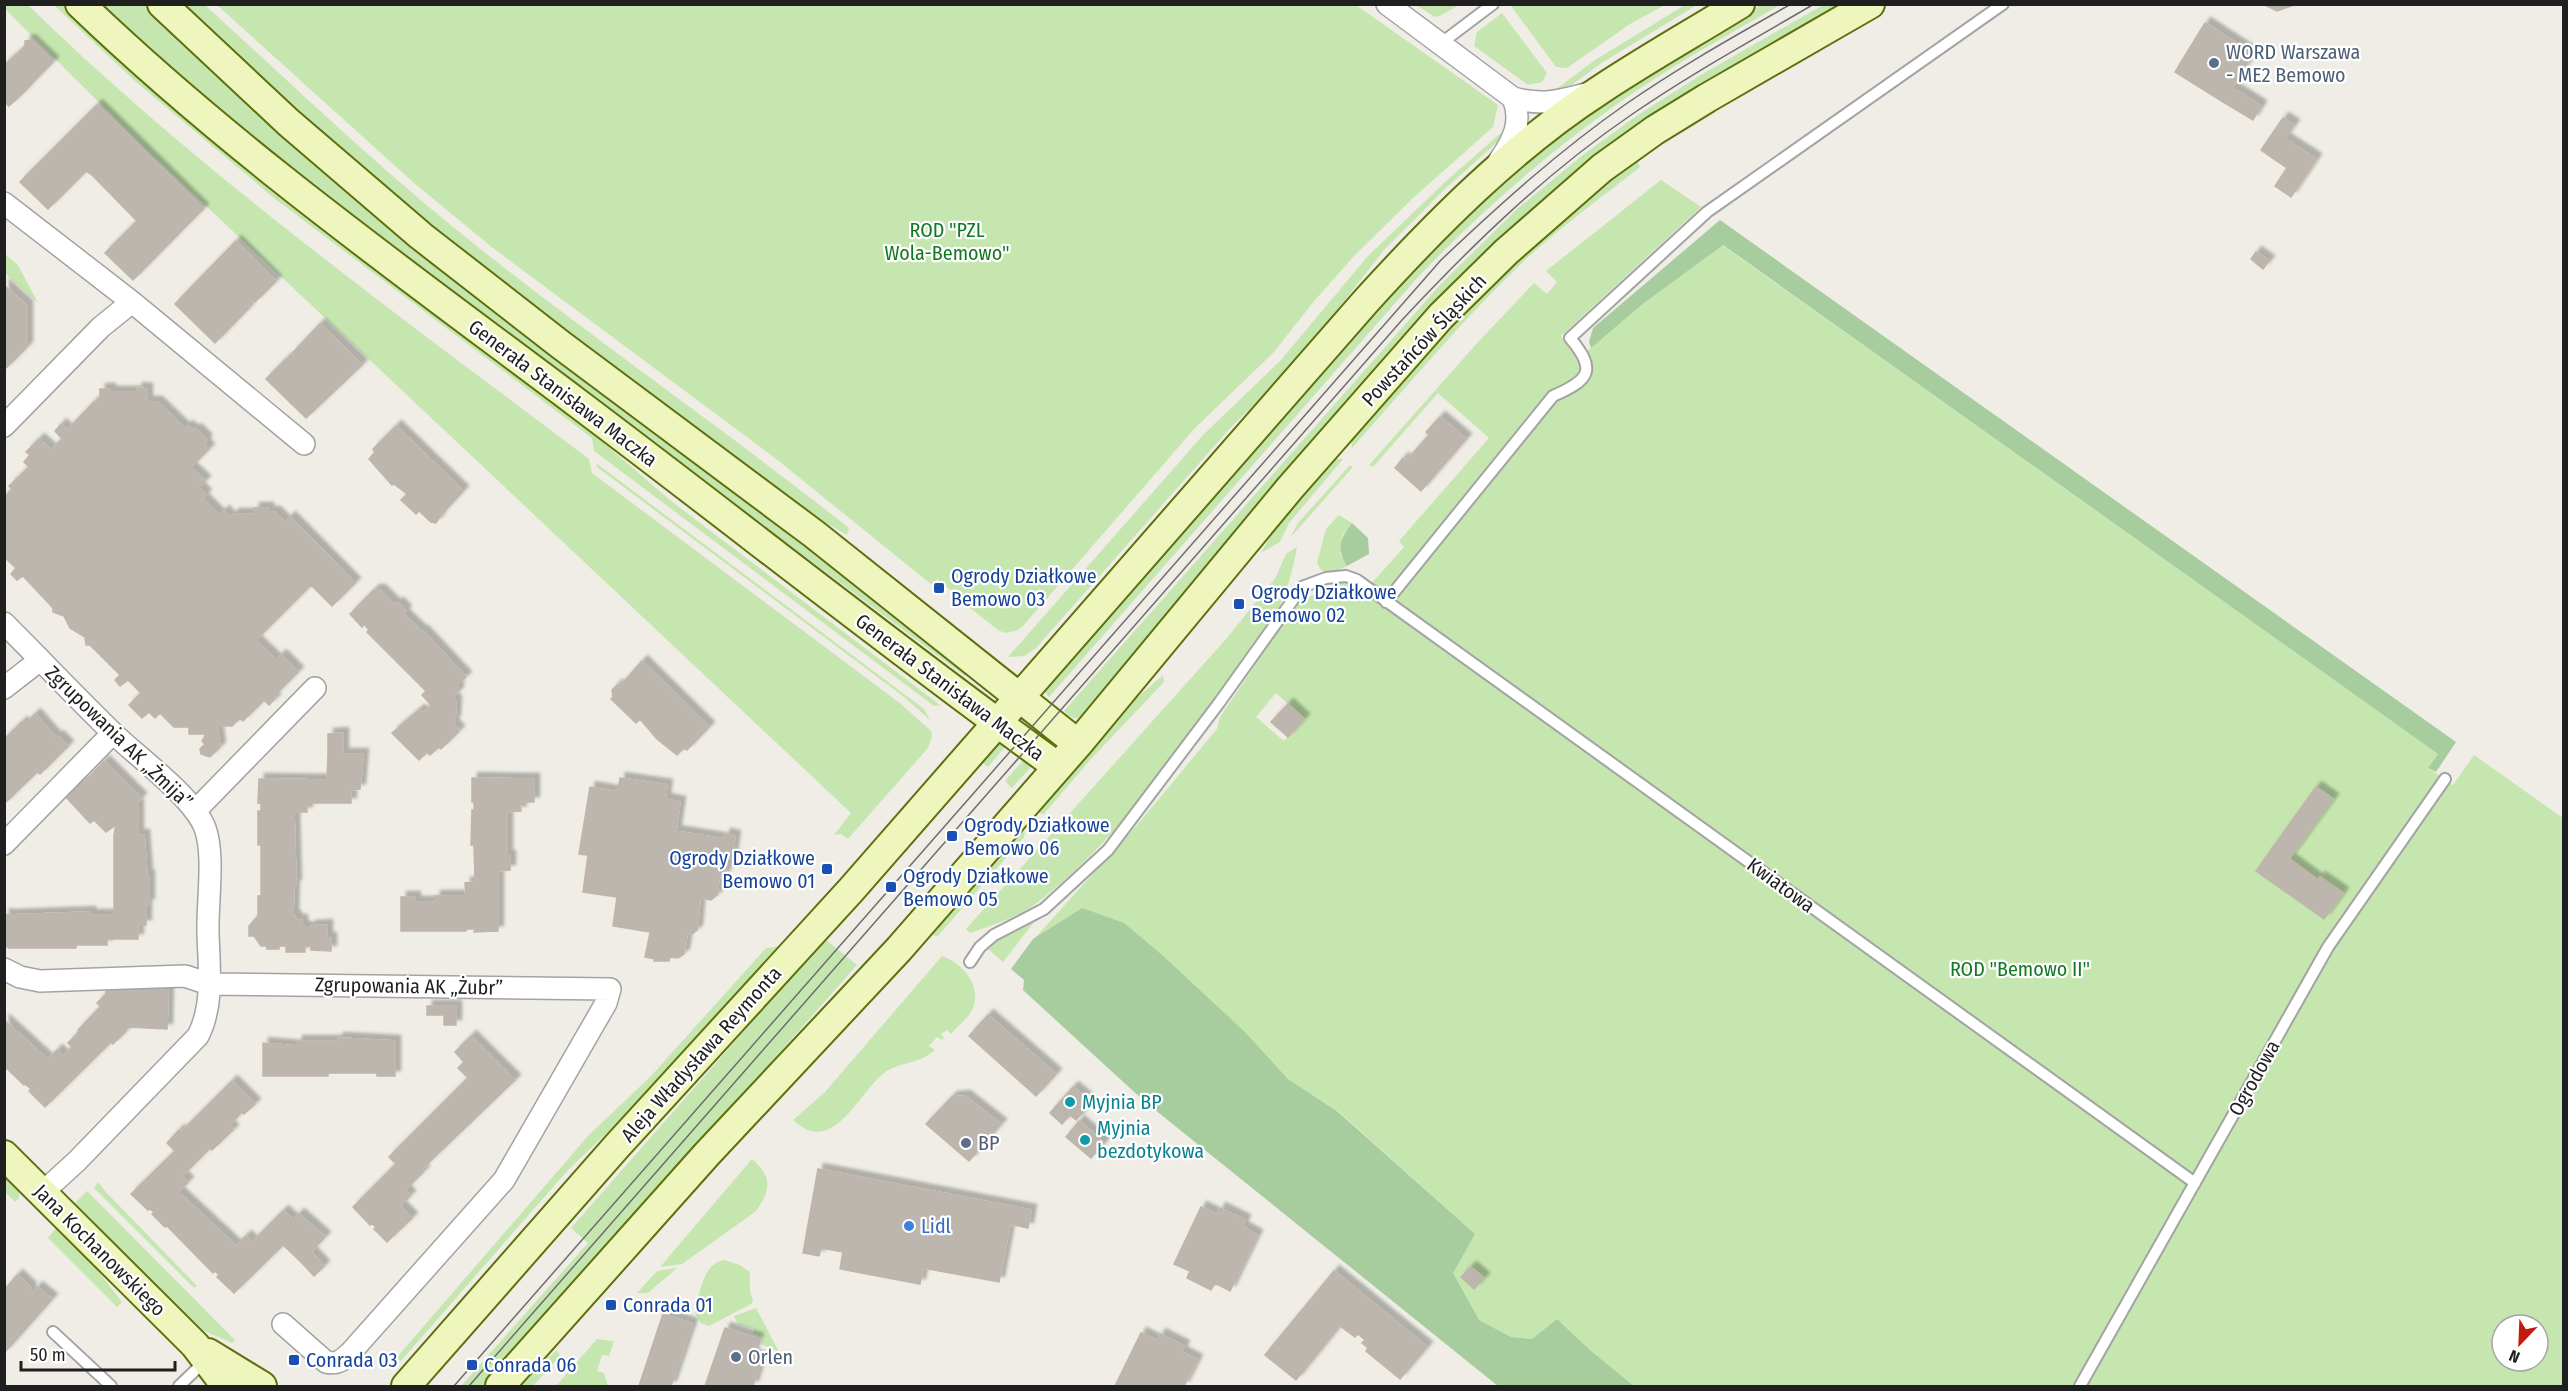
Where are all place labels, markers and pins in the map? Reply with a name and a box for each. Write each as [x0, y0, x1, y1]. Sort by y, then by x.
place label: WORD Warszawa - ME2 Bemowo [2226, 40, 2360, 87]
marker: WORD Warszawa - ME2 Bemowo [2207, 56, 2221, 70]
place label: Ogrody Działkowe Bemowo 03 [951, 564, 1097, 611]
place label: Ogrody Działkowe Bemowo 02 [1251, 580, 1397, 627]
marker: Ogrody Działkowe Bemowo 03 [932, 581, 946, 595]
marker: Ogrody Działkowe Bemowo 02 [1232, 597, 1246, 611]
place label: Ogrody Działkowe Bemowo 06 [964, 813, 1110, 860]
marker: Ogrody Działkowe Bemowo 06 [945, 829, 959, 843]
place label: Ogrody Działkowe Bemowo 01 [669, 846, 815, 893]
marker: Ogrody Działkowe Bemowo 01 [820, 862, 834, 876]
place label: Ogrody Działkowe Bemowo 05 [903, 864, 1049, 911]
marker: Ogrody Działkowe Bemowo 05 [884, 880, 898, 894]
place label: Myjnia BP [1082, 1090, 1162, 1114]
marker: Myjnia BP [1063, 1095, 1077, 1109]
place label: Myjnia bezdotykowa [1097, 1116, 1204, 1163]
place label: BP [978, 1131, 999, 1155]
marker: Myjnia bezdotykowa [1078, 1133, 1092, 1147]
marker: BP [959, 1136, 973, 1150]
place label: Lidl [921, 1214, 951, 1238]
marker: Lidl [902, 1219, 916, 1233]
place label: Conrada 01 [623, 1293, 713, 1317]
marker: Conrada 01 [604, 1298, 618, 1312]
place label: Orlen [748, 1345, 793, 1369]
place label: Conrada 03 [306, 1348, 397, 1372]
marker: Orlen [729, 1350, 743, 1364]
marker: Conrada 03 [287, 1353, 301, 1367]
place label: Conrada 06 [484, 1353, 577, 1377]
marker: Conrada 06 [465, 1358, 479, 1372]

